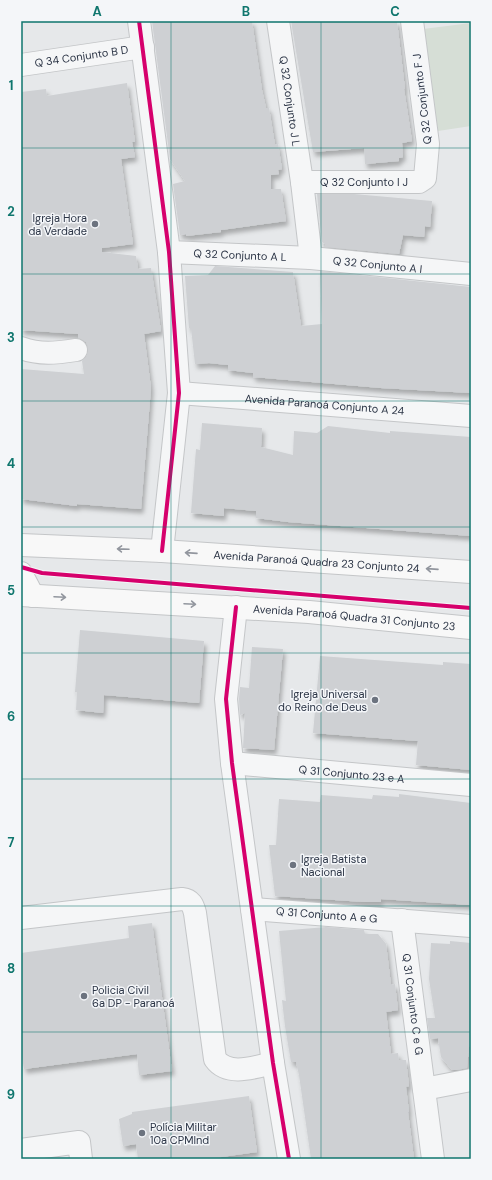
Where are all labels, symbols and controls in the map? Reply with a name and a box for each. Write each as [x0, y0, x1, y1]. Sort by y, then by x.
text: A [92, 3, 102, 20]
text: B [242, 3, 250, 20]
text: C [390, 3, 400, 20]
street label: Q 34 Conjunto B D [34, 42, 130, 70]
street label: Q 32 Conjunto F J [409, 53, 435, 145]
street label: Q 32 Conjunto J L [276, 55, 304, 147]
text: 1 [9, 77, 13, 94]
street label: Q 32 Conjunto I J [320, 175, 408, 189]
text: 2 [7, 203, 15, 220]
place label: Igreja Hora da Verdade [28, 211, 87, 238]
marker: Igreja Hora da Verdade [90, 219, 100, 229]
street label: Q 32 Conjunto A L [193, 246, 287, 264]
street label: Q 32 Conjunto A I [332, 253, 423, 276]
text: 3 [7, 329, 15, 346]
street label: Avenida Paranoá Conjunto A 24 [244, 391, 405, 418]
text: 4 [7, 455, 15, 472]
one-way arrow [117, 545, 130, 553]
street label: Avenida Paranoá Quadra 23 Conjunto 24 [213, 548, 420, 576]
one-way arrow [185, 549, 198, 556]
one-way arrow [426, 565, 439, 573]
text: 5 [7, 582, 15, 599]
one-way arrow [53, 593, 66, 601]
one-way arrow [183, 601, 196, 608]
street label: Avenida Paranoá Quadra 31 Conjunto 23 [253, 602, 456, 633]
place label: Igreja Universal do Reino de Deus [278, 687, 367, 714]
marker: Igreja Universal do Reino de Deus [370, 695, 380, 705]
text: 6 [7, 708, 15, 725]
street label: Q 31 Conjunto 23 e A [298, 762, 405, 786]
text: 7 [8, 834, 15, 851]
place label: Igreja Batista Nacional [301, 852, 366, 879]
marker: Igreja Batista Nacional [288, 860, 298, 870]
street label: Q 31 Conjunto A e G [276, 904, 378, 926]
street label: Q 31 Conjunto C e G [399, 953, 426, 1056]
text: 8 [7, 960, 15, 977]
place label: Policia Civil 6a DP - Paranoá [92, 983, 175, 1010]
marker: Policia Civil 6a DP - Paranoá [79, 991, 89, 1001]
text: 9 [7, 1086, 15, 1103]
place label: Polícia Militar 10a CPMInd [150, 1120, 217, 1147]
marker: Polícia Militar 10a CPMInd [137, 1128, 147, 1138]

